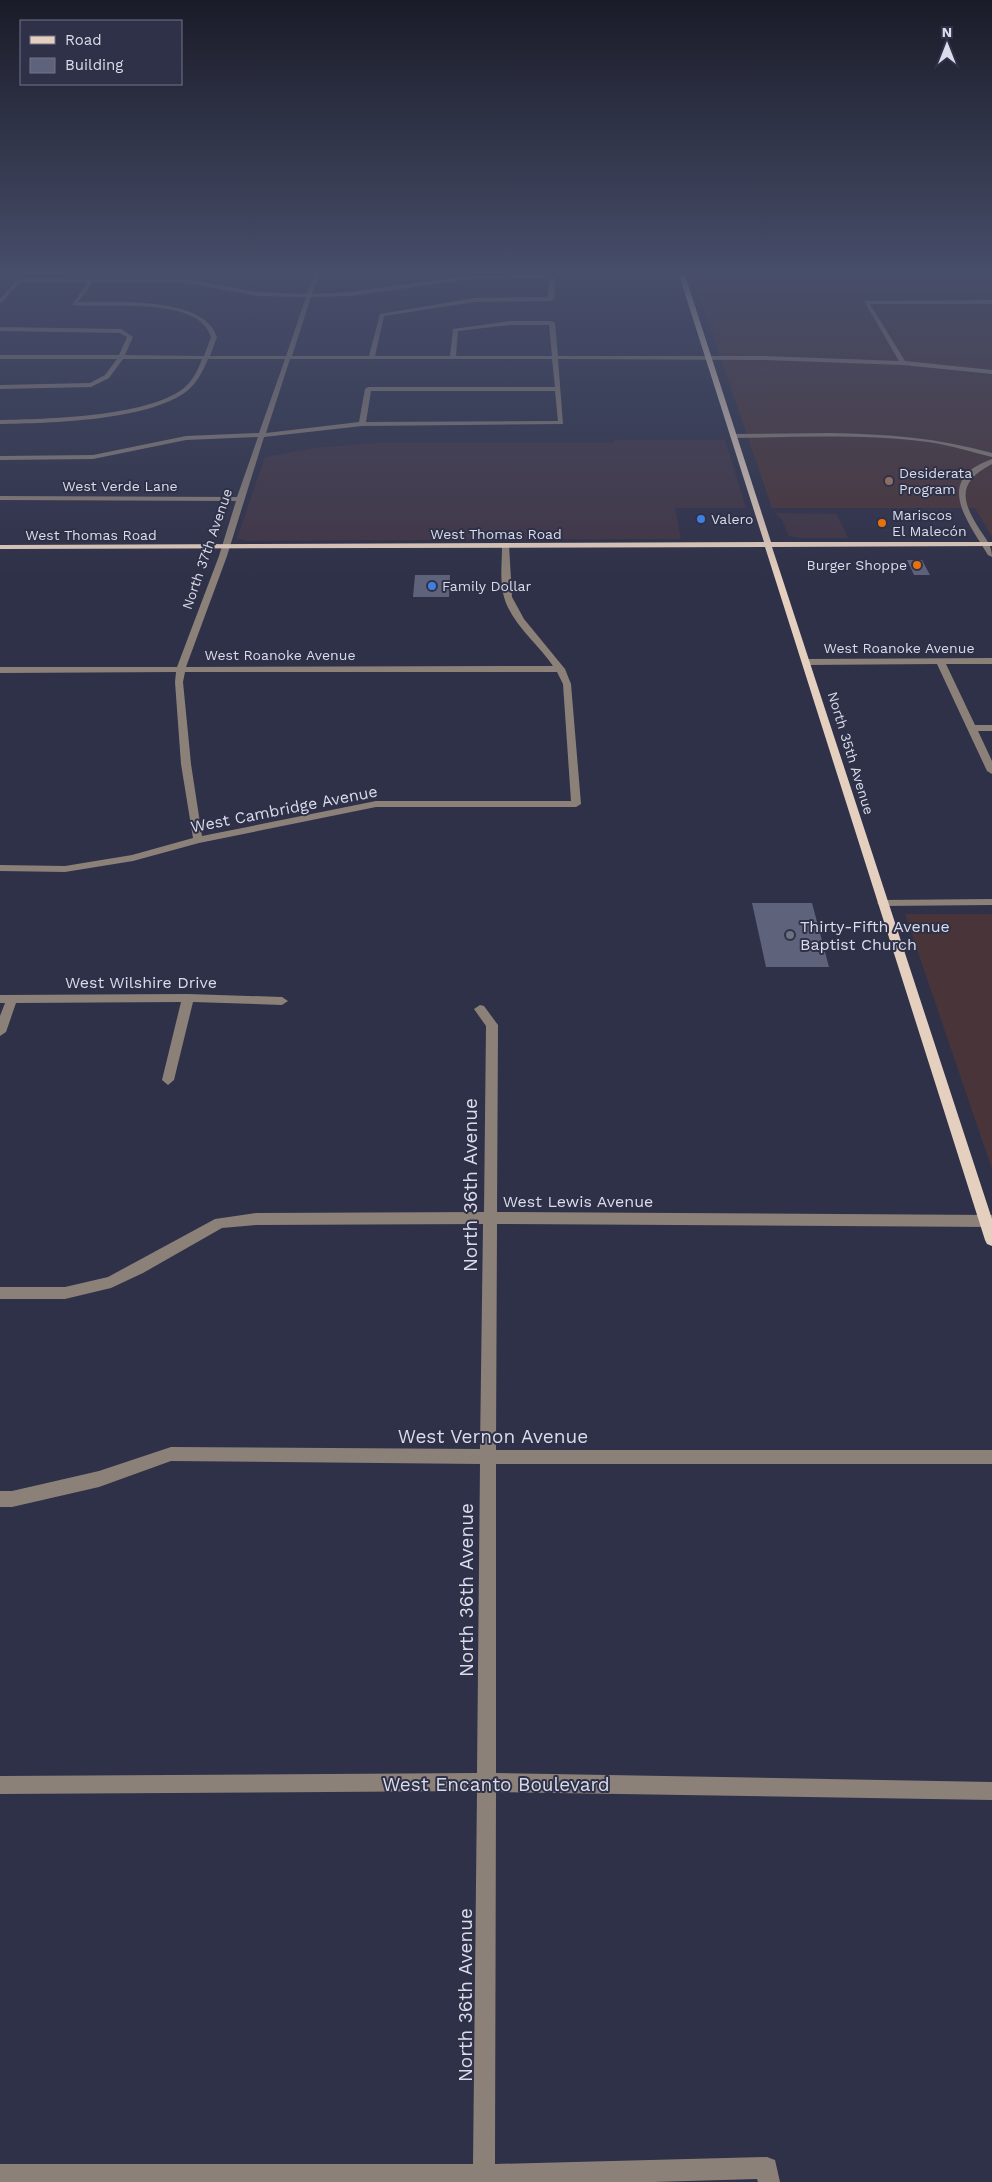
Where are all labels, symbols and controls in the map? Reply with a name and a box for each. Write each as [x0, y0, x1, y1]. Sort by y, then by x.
legend [20, 20, 182, 85]
north arrow [922, 20, 972, 70]
text: N [942, 24, 952, 40]
text: Road [65, 31, 102, 49]
text: Building [65, 56, 123, 74]
place label: Desiderata Program [899, 465, 972, 497]
marker: Desiderata Program [883, 475, 895, 487]
street label: West Verde Lane [62, 478, 178, 494]
street label: North 37th Avenue [179, 486, 235, 612]
place label: Mariscos El Malecón [892, 507, 967, 539]
place label: Valero [711, 511, 753, 527]
marker: Valero [695, 513, 707, 525]
marker: Mariscos El Malecón [876, 517, 888, 529]
street label: West Thomas Road [430, 526, 562, 542]
street label: West Thomas Road [25, 527, 157, 543]
place label: Burger Shoppe [806, 557, 907, 573]
marker: Burger Shoppe [911, 559, 923, 571]
place label: Family Dollar [442, 578, 531, 594]
marker: Family Dollar [426, 580, 438, 592]
street label: West Roanoke Avenue [823, 640, 975, 656]
street label: West Roanoke Avenue [204, 647, 356, 663]
street label: North 35th Avenue [825, 690, 877, 816]
street label: West Cambridge Avenue [189, 782, 379, 836]
place label: Thirty-Fifth Avenue Baptist Church [800, 917, 950, 954]
marker: Thirty-Fifth Avenue Baptist Church [784, 929, 796, 941]
street label: West Wilshire Drive [65, 973, 217, 992]
street label: North 36th Avenue [459, 1098, 482, 1272]
street label: West Lewis Avenue [503, 1192, 653, 1211]
street label: West Vernon Avenue [398, 1425, 588, 1448]
street label: North 36th Avenue [455, 1503, 478, 1677]
street label: West Encanto Boulevard [382, 1773, 610, 1796]
street label: North 36th Avenue [454, 1908, 477, 2082]

